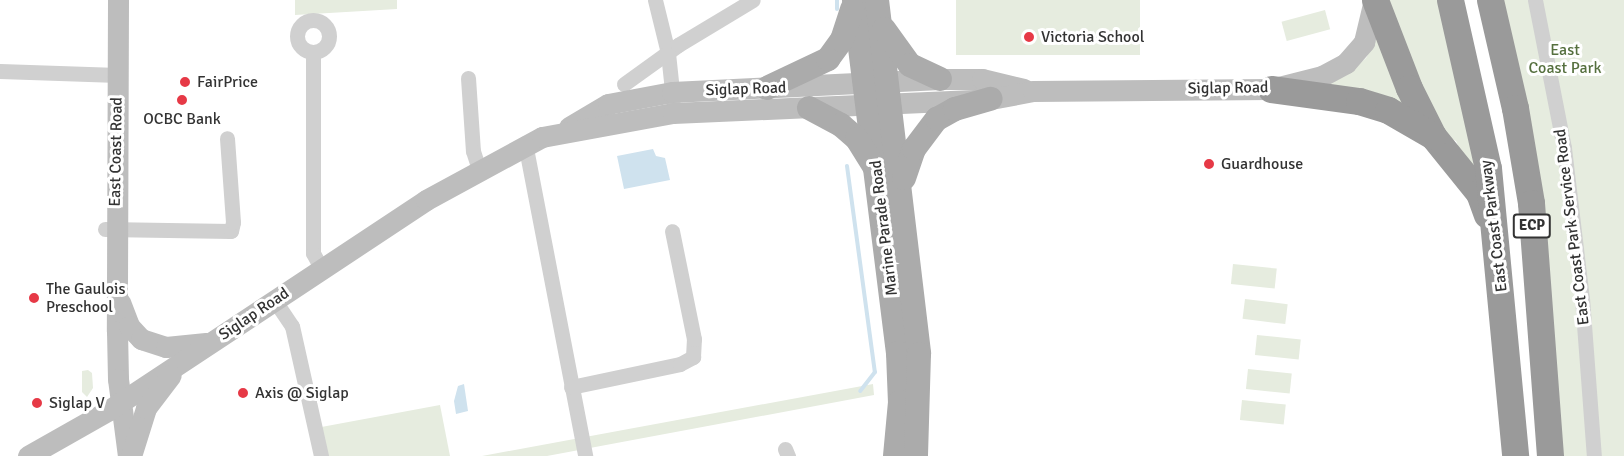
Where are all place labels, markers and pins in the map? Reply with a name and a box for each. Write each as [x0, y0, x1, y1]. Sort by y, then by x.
place label: Victoria School [1041, 27, 1144, 47]
marker: Victoria School [1022, 30, 1036, 44]
place label: FairPrice [197, 72, 258, 92]
marker: FairPrice [178, 75, 192, 89]
marker: OCBC Bank [175, 93, 189, 107]
place label: OCBC Bank [143, 109, 221, 129]
place label: Guardhouse [1221, 154, 1303, 174]
marker: Guardhouse [1202, 157, 1216, 171]
place label: The Gaulois Preschool [46, 279, 125, 317]
marker: The Gaulois Preschool [27, 291, 41, 305]
place label: Axis @ Siglap [255, 383, 349, 403]
marker: Axis @ Siglap [236, 386, 250, 400]
place label: Siglap V [49, 393, 105, 413]
marker: Siglap V [30, 396, 44, 410]

